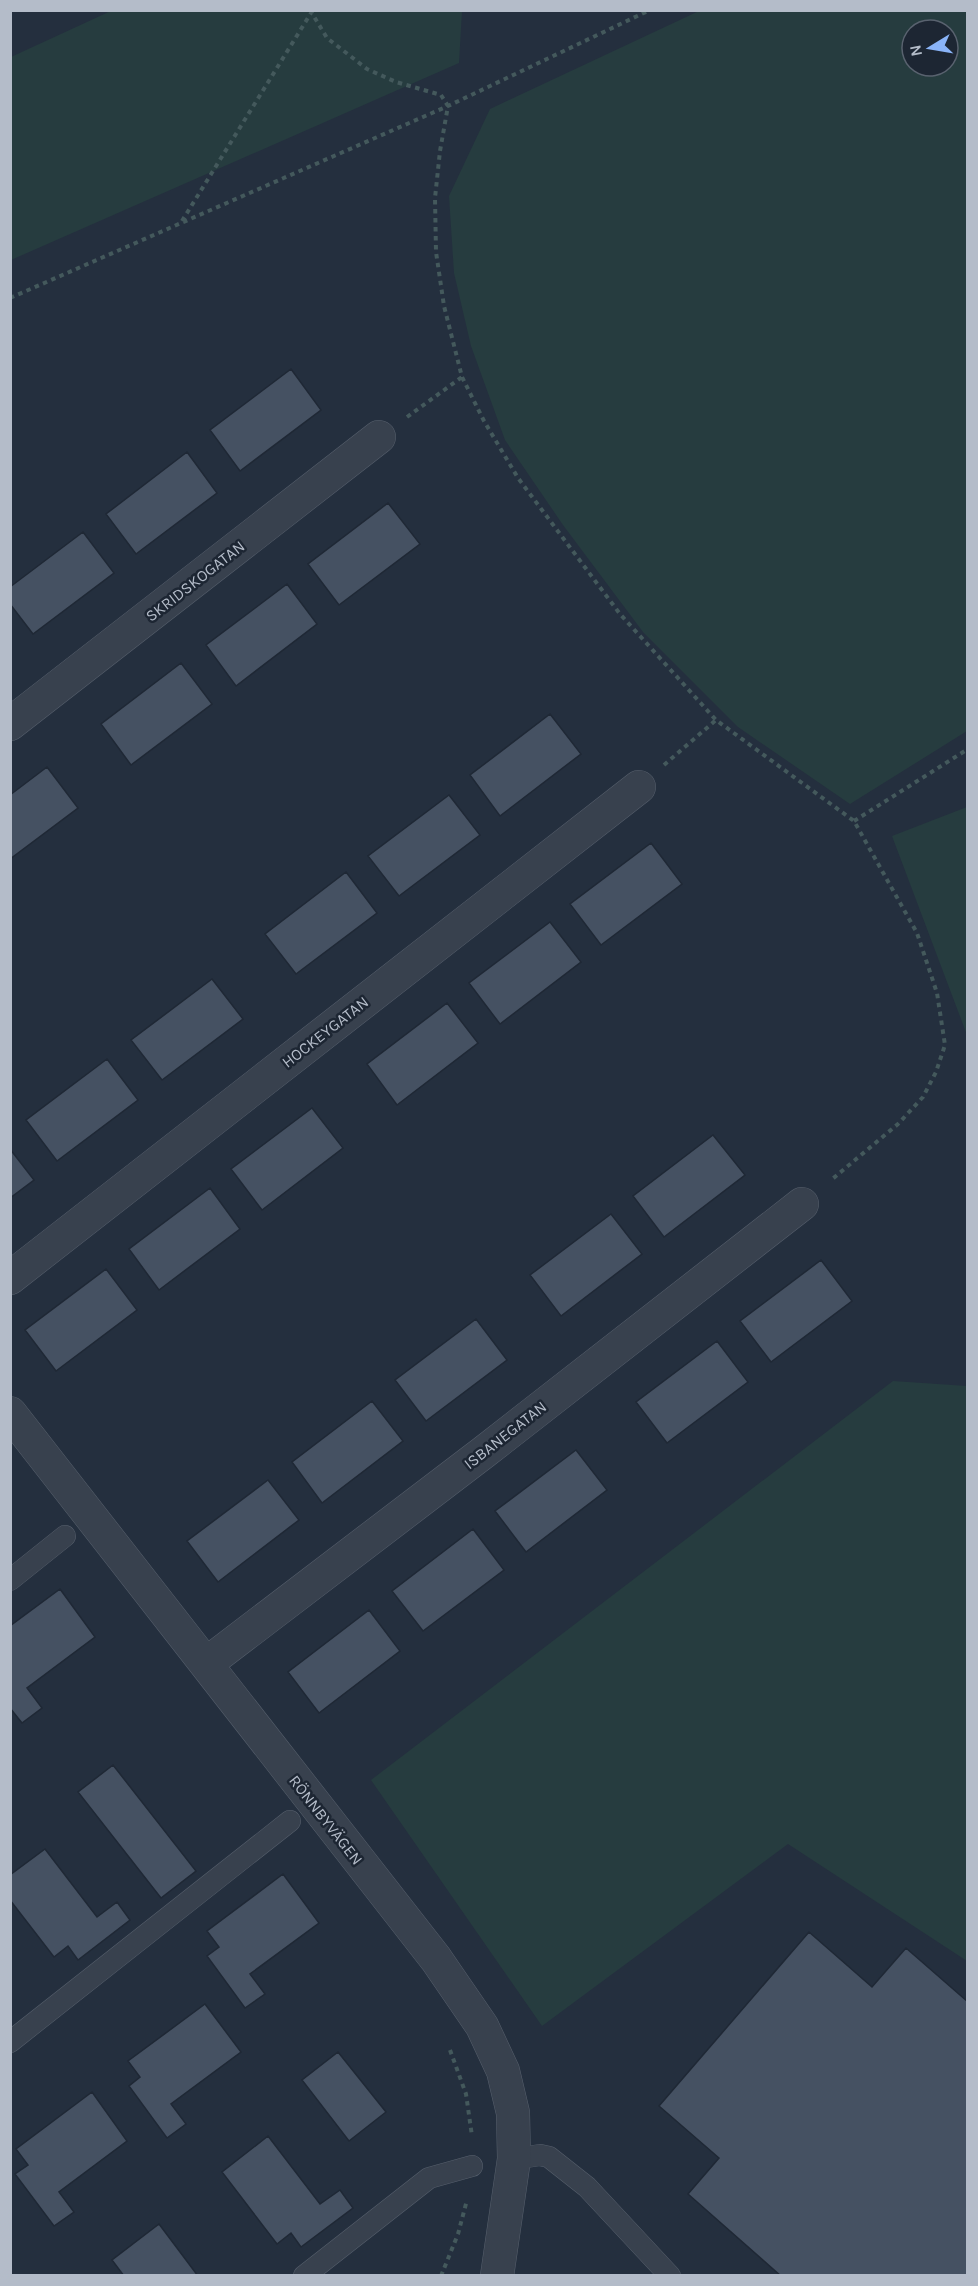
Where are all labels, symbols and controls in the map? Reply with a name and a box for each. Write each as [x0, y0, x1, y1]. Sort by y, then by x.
north arrow [900, 18, 960, 78]
text: N [905, 43, 926, 58]
street label: SKRIDSKOGATAN [142, 536, 248, 626]
street label: HOCKEYGATAN [278, 992, 372, 1072]
street label: ISBANEGATAN [460, 1397, 550, 1473]
street label: RÖNNBYVÄGEN [285, 1771, 367, 1869]

